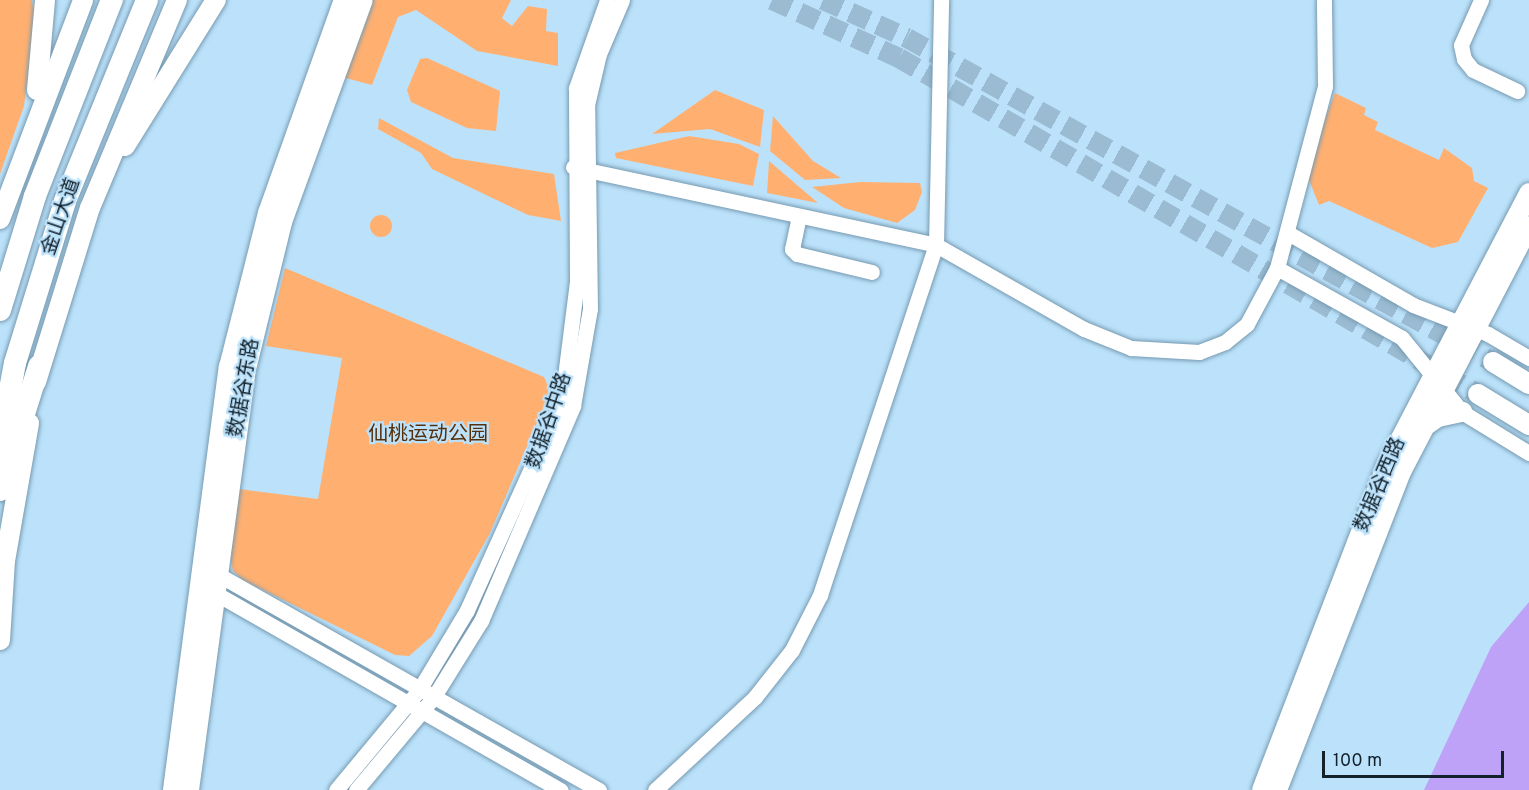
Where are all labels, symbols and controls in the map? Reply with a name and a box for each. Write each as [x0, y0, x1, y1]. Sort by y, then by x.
street label: 金山大道 [38, 175, 86, 259]
street label: 数据谷东路 [224, 337, 266, 439]
street label: 数据谷中路 [522, 370, 578, 472]
park label: 仙桃运动公园 [368, 423, 488, 447]
street label: 数据谷西路 [1350, 434, 1412, 536]
scale bar [1325, 739, 1506, 777]
text: 100 m [1333, 750, 1382, 773]

